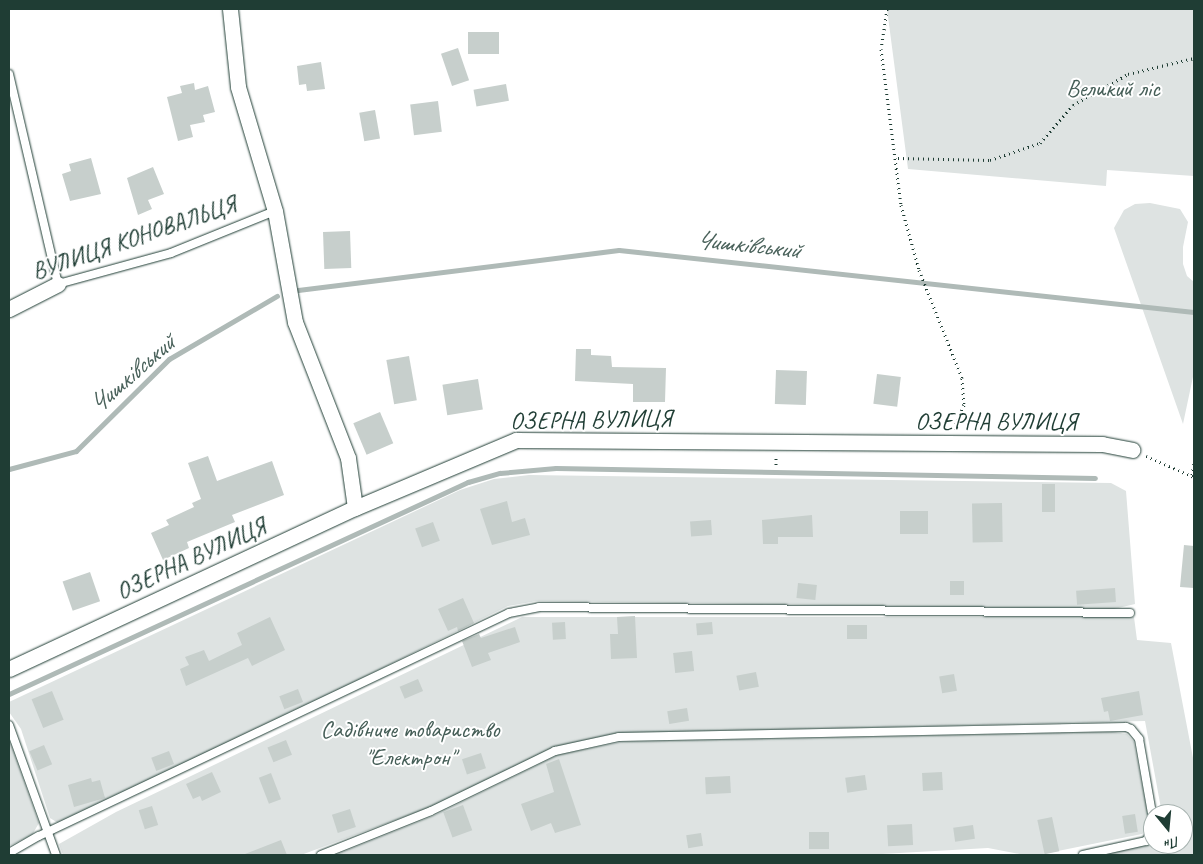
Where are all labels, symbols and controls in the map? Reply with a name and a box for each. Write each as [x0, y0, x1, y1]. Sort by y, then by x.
park label: Великий ліс [1066, 75, 1160, 103]
street label: ВУЛИЦЯ КОНОВАЛЬЦЯ [28, 190, 240, 286]
water label: Чишківський [695, 225, 801, 265]
water label: Чишківський [83, 329, 181, 419]
street label: ОЗЕРНА ВУЛИЦЯ [510, 404, 672, 436]
street label: ОЗЕРНА ВУЛИЦЯ [915, 408, 1077, 436]
street label: ОЗЕРНА ВУЛИЦЯ [112, 512, 270, 606]
park label: Садівниче товариство "Електрон" [322, 716, 498, 772]
north arrow [1143, 804, 1193, 854]
text: Пн [1163, 833, 1182, 853]

